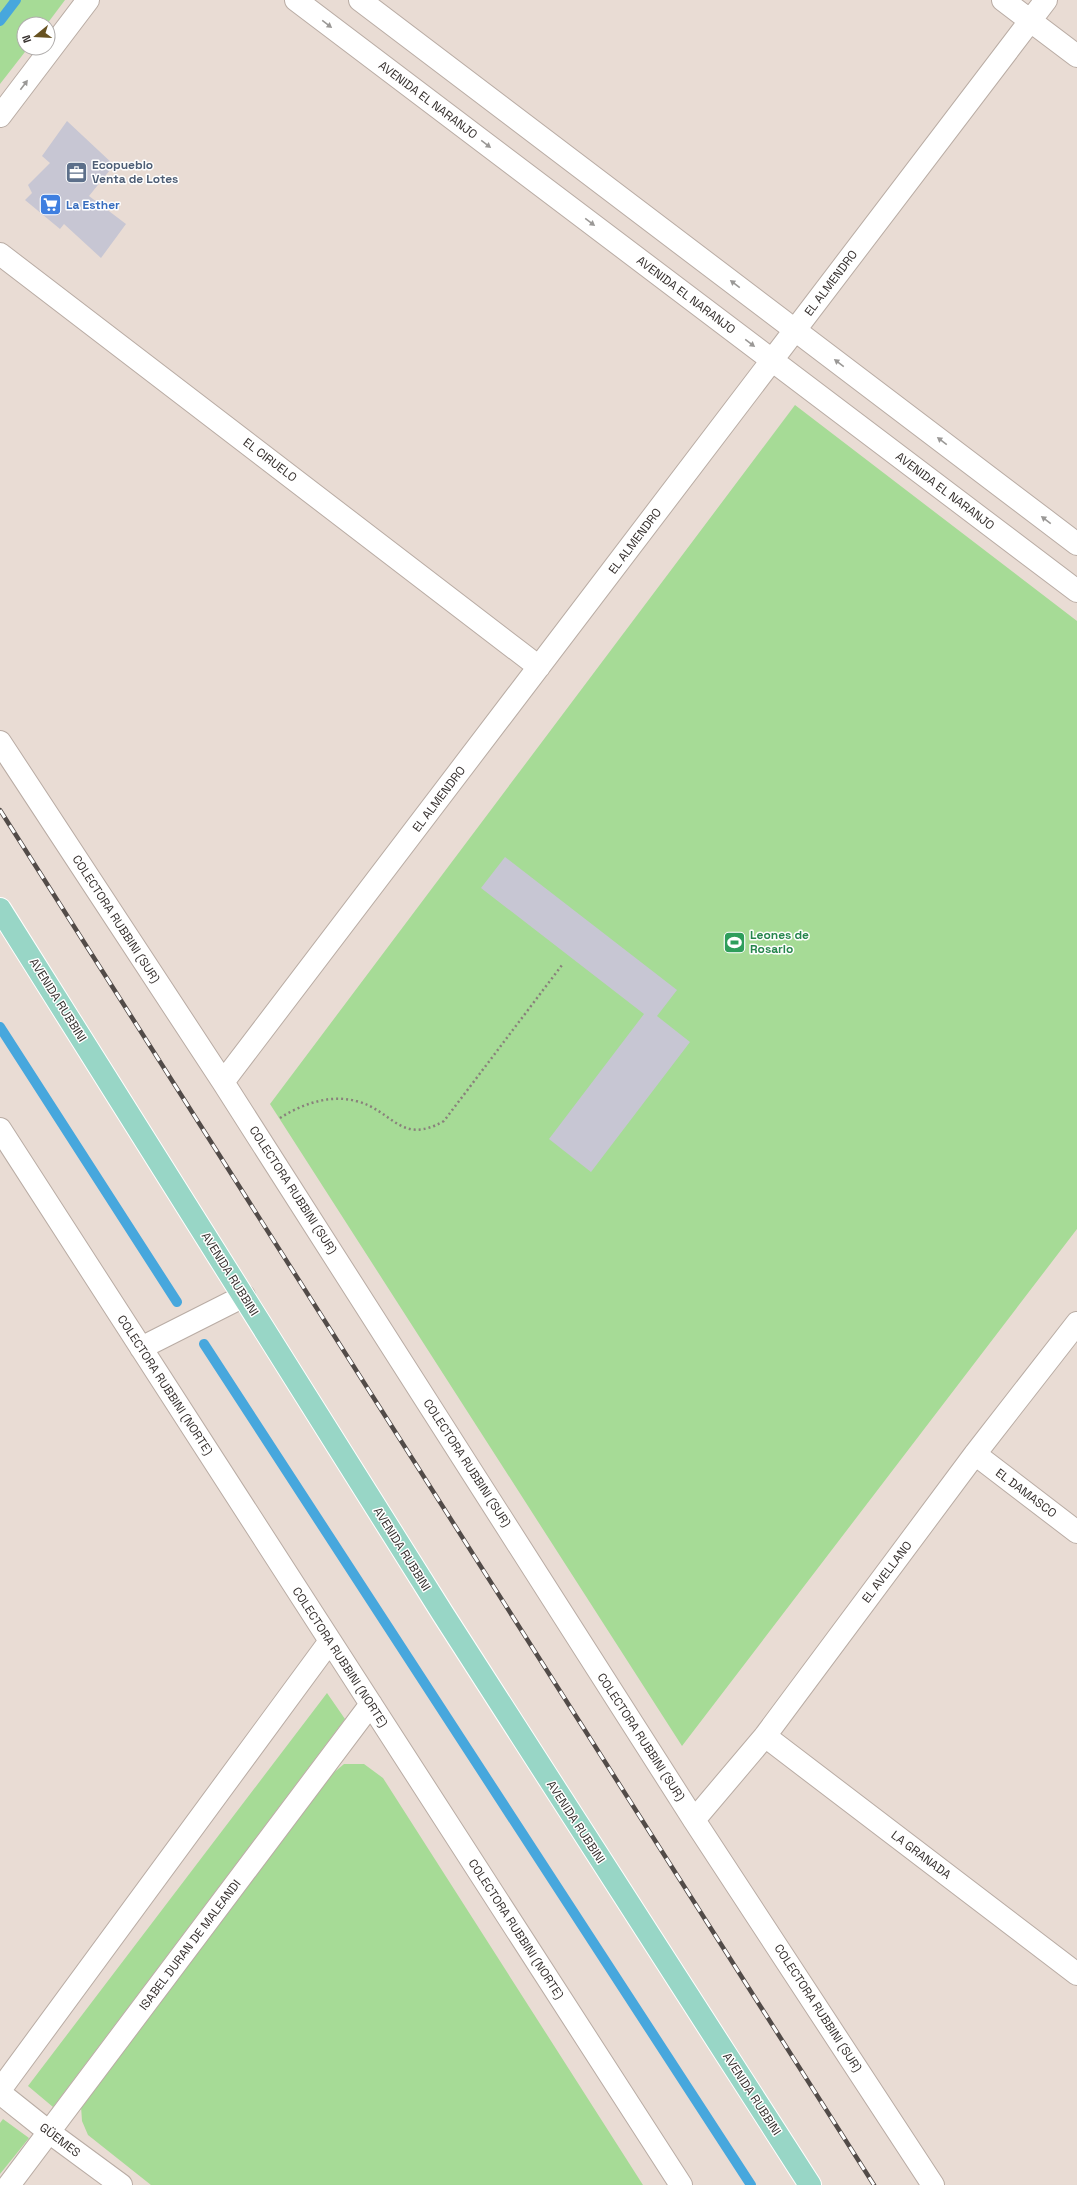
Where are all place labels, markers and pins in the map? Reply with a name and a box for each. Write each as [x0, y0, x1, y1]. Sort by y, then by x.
place label: Ecopueblo Venta de Lotes [92, 157, 178, 187]
office icon: Ecopueblo Venta de Lotes [63, 159, 89, 185]
supermarket icon: La Esther [37, 192, 63, 218]
place label: La Esther [66, 197, 120, 213]
place label: Leones de Rosario [750, 927, 809, 957]
sports icon: Leones de Rosario [721, 929, 747, 955]

